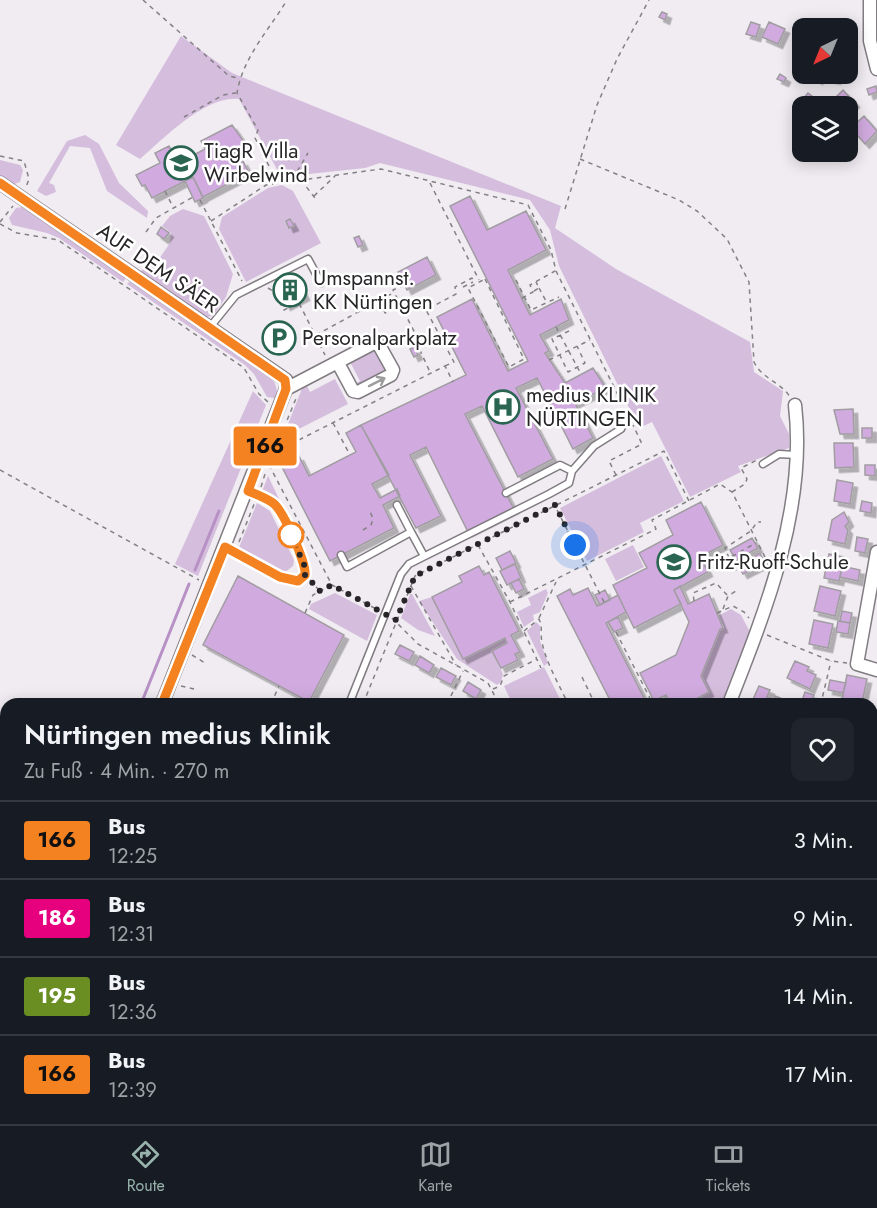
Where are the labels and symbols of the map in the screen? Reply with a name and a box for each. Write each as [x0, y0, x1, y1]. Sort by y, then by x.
north arrow [792, 18, 858, 84]
place label: TiagR Villa Wirbelwind [204, 136, 308, 190]
school or university icon: TiagR Villa Wirbelwind [163, 145, 199, 181]
street label: AUF DEM SÄER [91, 216, 225, 320]
place label: Umspannst. KK Nürtingen [313, 263, 433, 317]
building icon: Umspannst. KK Nürtingen [272, 272, 308, 308]
parking icon: Personalparkplatz [261, 320, 297, 356]
place label: Personalparkplatz [302, 323, 457, 353]
one-way arrow [368, 376, 386, 387]
place label: medius KLINIK NÜRTINGEN [526, 380, 656, 434]
hospital icon: medius KLINIK NÜRTINGEN [485, 389, 521, 425]
line badge: 166 [230, 426, 300, 466]
unlabelled marker [278, 522, 304, 548]
your location [560, 530, 590, 560]
school or university icon: Fritz-Ruoff-Schule [656, 544, 692, 580]
place label: Fritz-Ruoff-Schule [697, 547, 849, 577]

